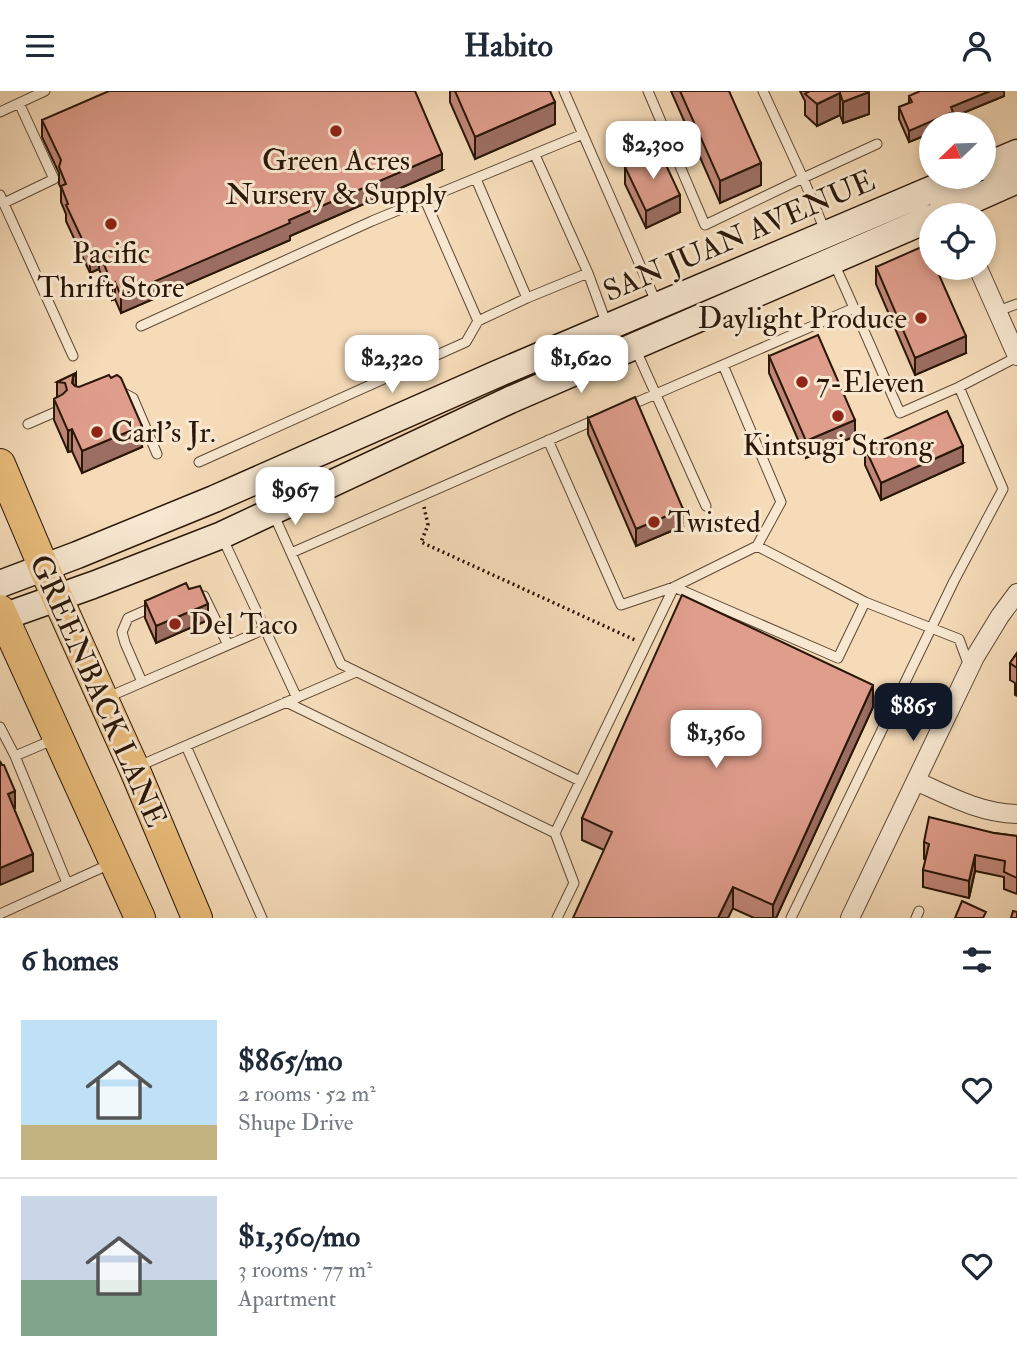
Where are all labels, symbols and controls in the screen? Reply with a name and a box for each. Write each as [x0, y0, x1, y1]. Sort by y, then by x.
text: Habito [464, 26, 553, 66]
icon: menu [21, 27, 59, 65]
icon: person [958, 27, 996, 65]
north arrow [919, 112, 996, 189]
map controls [919, 112, 996, 280]
pin: $2,300 [596, 122, 710, 181]
marker: Green Acres Nursery & Supply [328, 123, 344, 139]
text: $2,300 [622, 129, 684, 158]
place label: Green Acres Nursery & Supply [226, 142, 447, 213]
street label: SAN JUAN AVENUE [598, 162, 880, 310]
button: locate [919, 203, 996, 280]
marker: Pacific Thrift Store [103, 216, 119, 232]
place label: Pacific Thrift Store [37, 235, 185, 306]
place label: Daylight Produce [698, 300, 907, 337]
marker: Daylight Produce [913, 310, 929, 326]
pin: $2,320 [335, 335, 449, 395]
pin: $1,620 [524, 335, 638, 395]
text: $2,320 [361, 343, 423, 372]
text: $1,620 [550, 343, 612, 372]
place label: 7-Eleven [816, 364, 925, 401]
marker: 7-Eleven [794, 374, 810, 390]
marker: Kintsugi Strong [830, 408, 846, 424]
place label: Carl's Jr. [111, 414, 216, 451]
marker: Carl's Jr. [89, 424, 105, 440]
place label: Kintsugi Strong [742, 427, 935, 464]
pin: $967 [254, 467, 336, 527]
text: $967 [272, 475, 318, 504]
place label: Twisted [668, 504, 761, 541]
marker: Twisted [646, 514, 662, 530]
street label: GREENBACK LANE [21, 549, 175, 833]
place label: Del Taco [189, 606, 298, 643]
marker: Del Taco [167, 616, 183, 632]
pin: $865 [872, 683, 954, 743]
text: $865 [890, 691, 936, 720]
pin: $1,360 [659, 711, 773, 770]
text: $1,360 [687, 718, 745, 747]
icon: filters [958, 941, 996, 979]
text: 6 homes [21, 942, 119, 979]
text: $865/mo [238, 1042, 342, 1079]
icon: home [77, 1048, 161, 1132]
icon: heart [958, 1071, 996, 1109]
text: 2 rooms · 52 m² [238, 1079, 376, 1108]
text: Shupe Drive [238, 1108, 353, 1137]
text: $1,360/mo [238, 1218, 360, 1255]
icon: home [77, 1224, 161, 1308]
icon: heart [958, 1247, 996, 1285]
text: 3 rooms · 77 m² [238, 1255, 373, 1284]
text: Apartment [238, 1284, 336, 1313]

